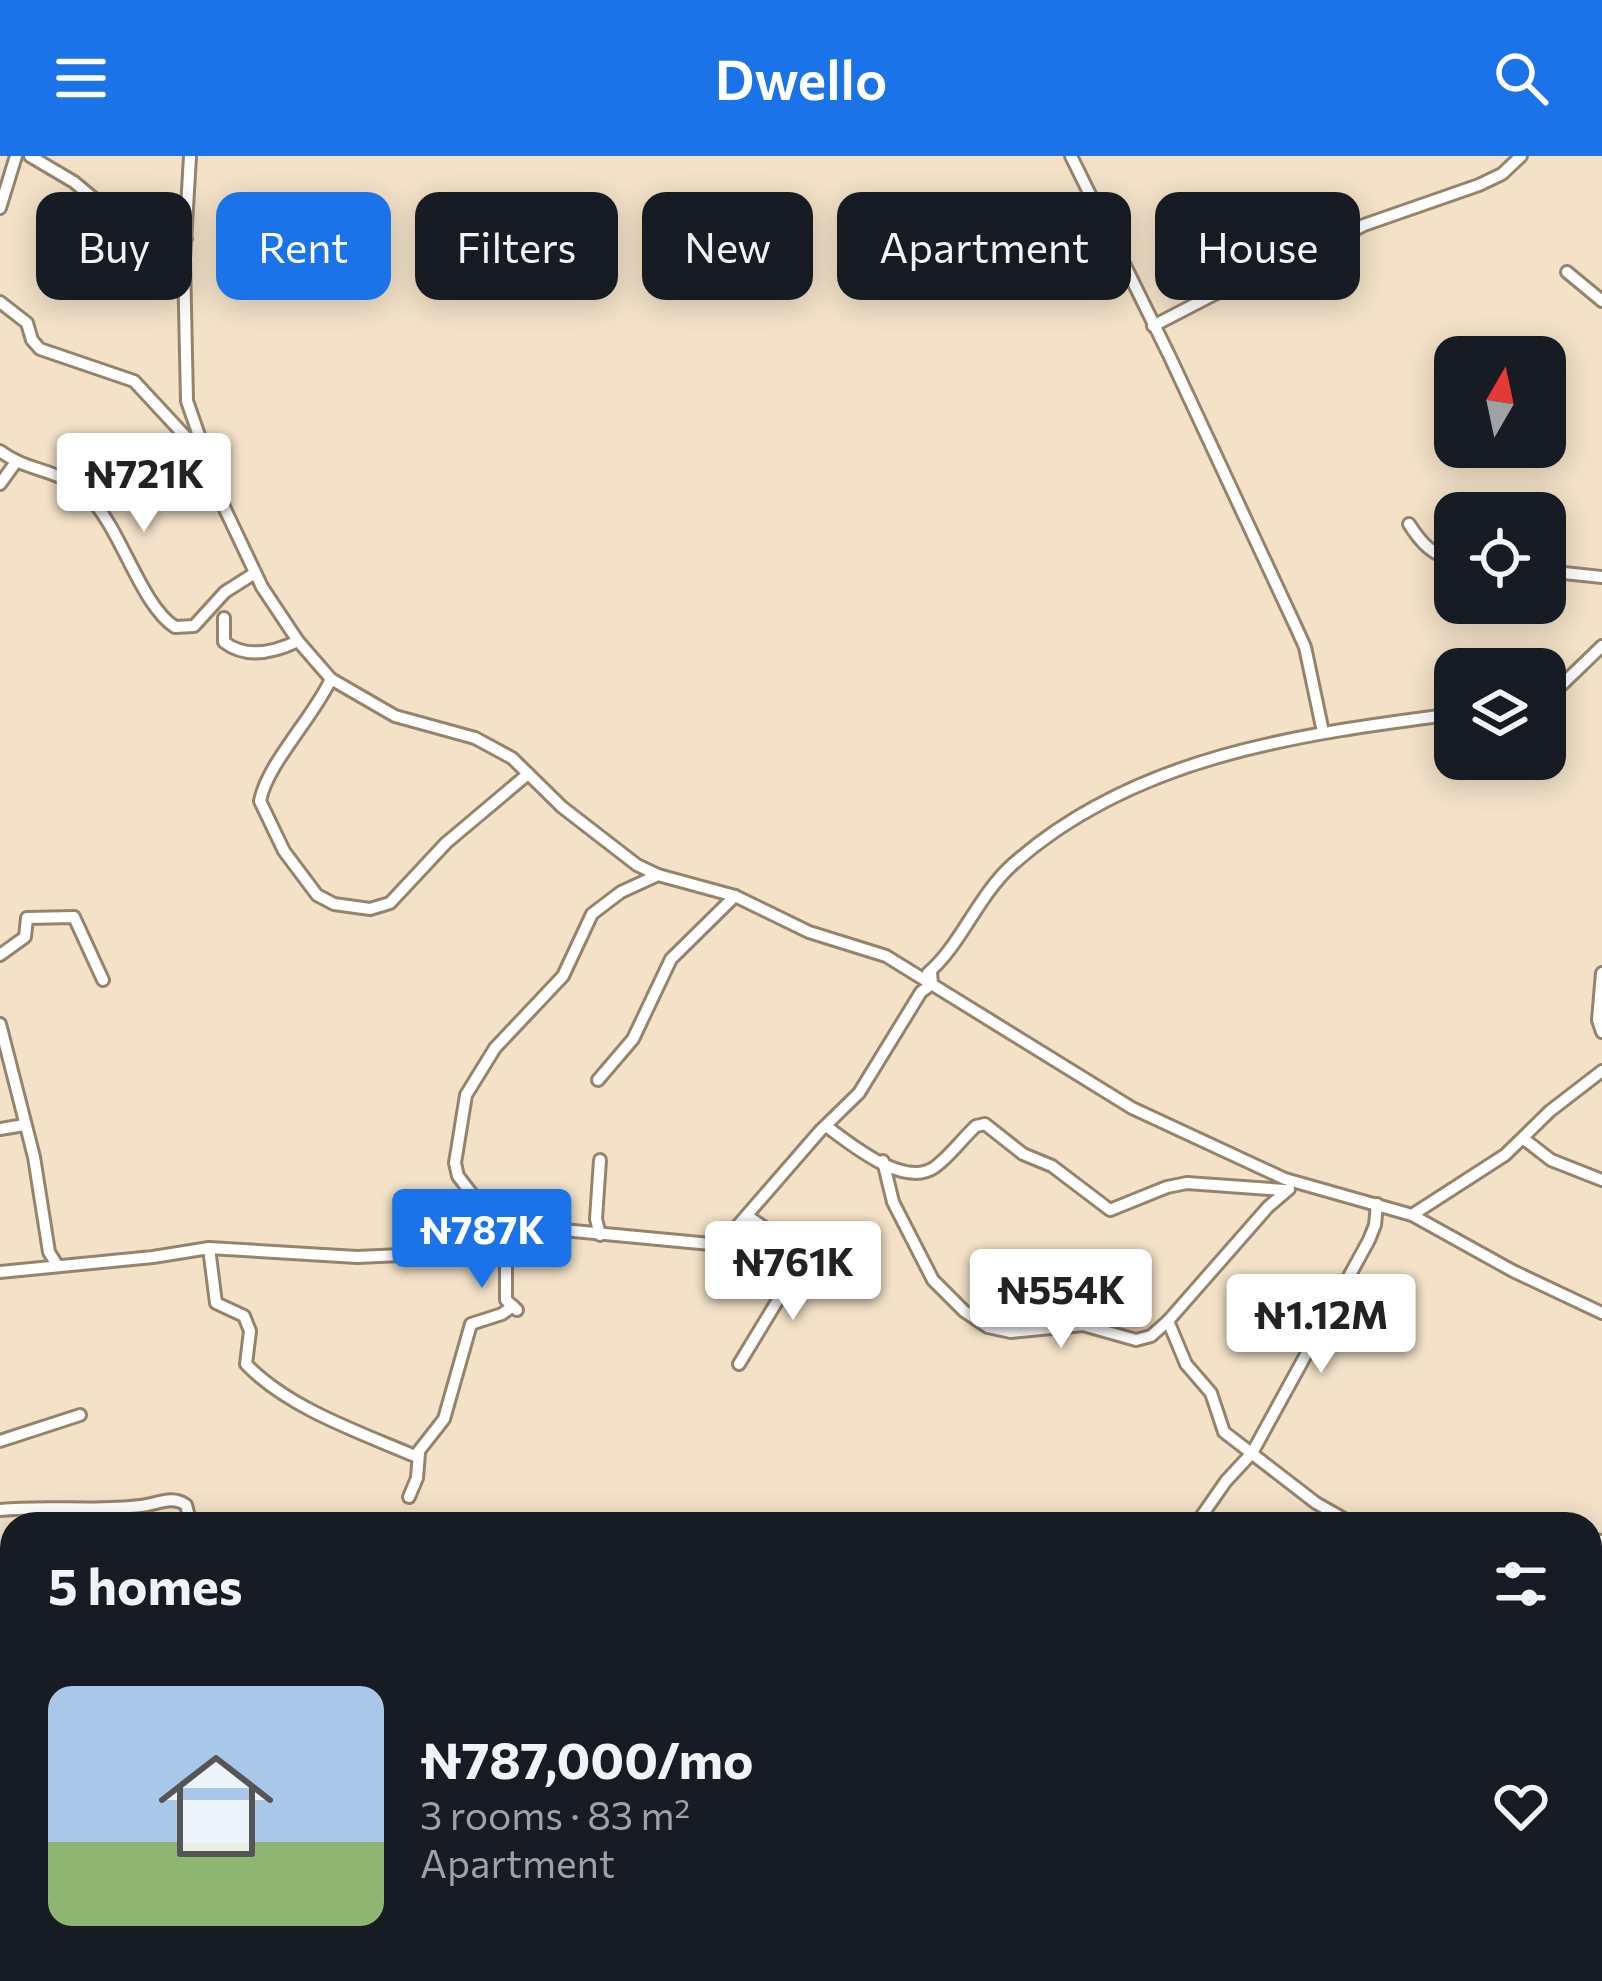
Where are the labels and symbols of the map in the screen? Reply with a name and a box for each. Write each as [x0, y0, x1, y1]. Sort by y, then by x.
north arrow [1434, 336, 1566, 468]
pin: ₦721K [60, 433, 228, 535]
pin: ₦787K [398, 1189, 566, 1291]
pin: ₦761K [709, 1221, 877, 1323]
pin: ₦554K [977, 1249, 1145, 1351]
pin: ₦1.12M [1223, 1274, 1419, 1376]

